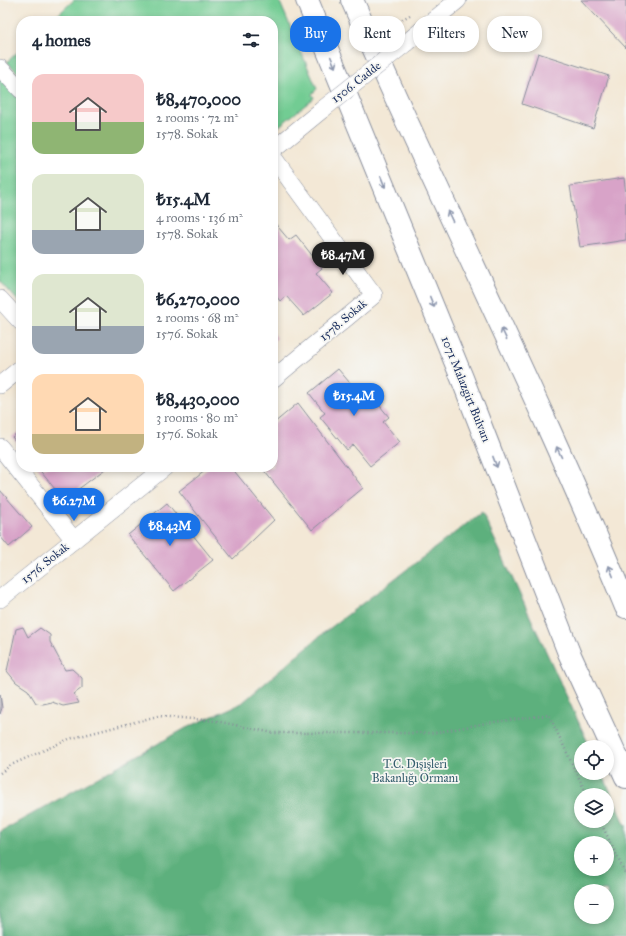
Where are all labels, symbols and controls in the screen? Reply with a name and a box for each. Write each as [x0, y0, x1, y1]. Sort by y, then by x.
chip: Buy [290, 16, 341, 52]
chip: Rent [349, 16, 405, 52]
chip: Filters [413, 16, 479, 52]
chip: New [487, 16, 542, 52]
icon: filters [240, 29, 262, 51]
text: 4 homes [32, 30, 91, 51]
one-way arrow [329, 55, 337, 67]
street label: 1506. Cadde [329, 58, 383, 106]
text: ₺8,470,000 [156, 89, 241, 110]
icon: home [64, 90, 112, 138]
text: 2 rooms · 72 m² [156, 110, 238, 126]
text: 1578. Sokak [156, 126, 218, 142]
one-way arrow [379, 175, 387, 187]
text: ₺15.4M [156, 189, 210, 210]
icon: home [64, 190, 112, 238]
text: 4 rooms · 136 m² [156, 210, 243, 226]
one-way arrow [446, 210, 453, 222]
text: 1578. Sokak [156, 226, 218, 242]
pin: ₺8.47M [310, 242, 376, 276]
text: ₺8.47M [321, 247, 365, 263]
text: ₺6,270,000 [156, 289, 240, 310]
icon: home [64, 290, 112, 338]
street label: 1578. Sokak [317, 296, 370, 344]
one-way arrow [428, 296, 436, 308]
text: 2 rooms · 68 m² [156, 310, 238, 326]
text: 1576. Sokak [156, 326, 218, 342]
one-way arrow [500, 328, 507, 340]
street label: 1071 Malazgirt Bulvarı [437, 334, 494, 445]
pin: ₺15.4M [321, 383, 387, 417]
text: ₺15.4M [333, 388, 375, 404]
text: ₺8,430,000 [156, 389, 240, 410]
icon: home [64, 390, 112, 438]
text: 3 rooms · 80 m² [156, 410, 238, 426]
text: 1576. Sokak [156, 426, 218, 442]
one-way arrow [555, 446, 562, 458]
one-way arrow [492, 456, 500, 468]
pin: ₺6.27M [41, 488, 107, 522]
text: ₺6.27M [52, 493, 96, 509]
pin: ₺8.43M [137, 513, 203, 547]
text: ₺8.43M [148, 518, 192, 534]
street label: 1576. Sokak [18, 539, 72, 586]
one-way arrow [607, 565, 615, 577]
map controls [574, 740, 614, 924]
button: locate [574, 740, 614, 780]
park label: T.C. Dışişleri Bakanlığı Ormanı [372, 757, 459, 786]
button: layers [574, 788, 614, 828]
button: + [574, 836, 614, 876]
button: − [574, 884, 614, 924]

